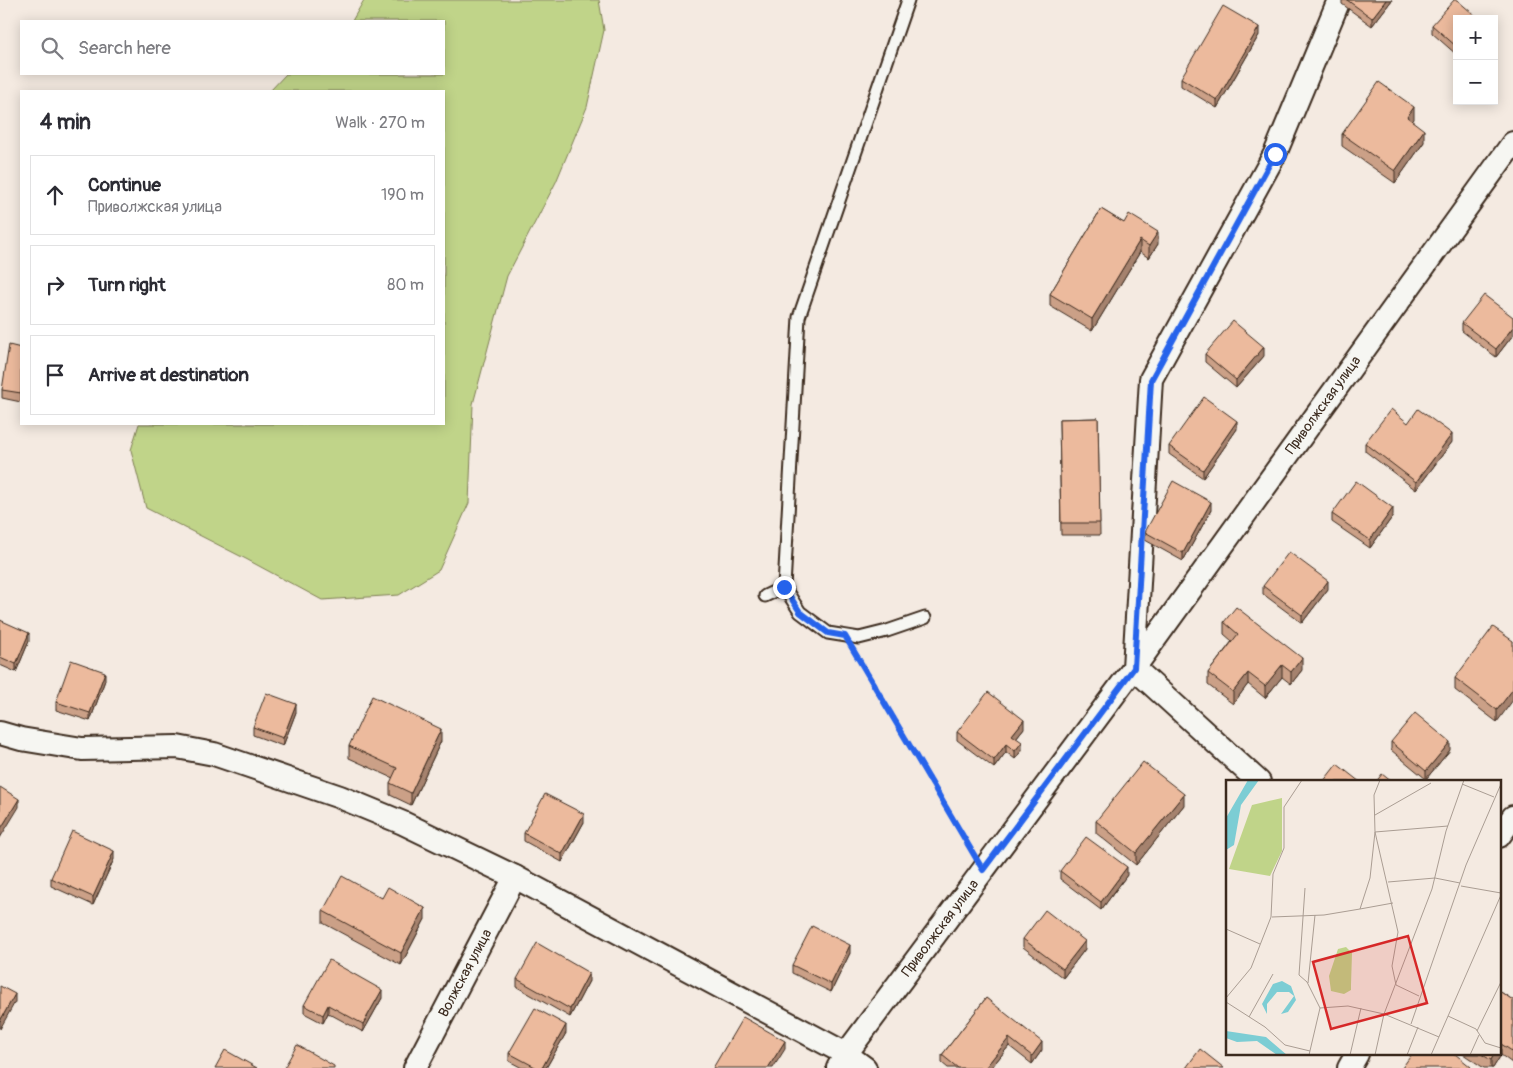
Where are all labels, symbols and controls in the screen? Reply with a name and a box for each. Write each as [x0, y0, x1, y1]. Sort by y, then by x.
map controls [1453, 15, 1498, 105]
button: + [1453, 15, 1498, 60]
search box [20, 20, 445, 75]
icon: search [38, 34, 66, 62]
text: Search here [78, 36, 171, 60]
button: − [1453, 60, 1498, 105]
text: 4 min [40, 109, 91, 136]
text: Walk · 270 m [335, 113, 425, 133]
route start [1264, 143, 1287, 166]
text: Continue [88, 173, 161, 197]
icon: ahead [41, 181, 69, 209]
text: 190 m [381, 185, 424, 205]
text: Приволжская улица [88, 197, 222, 217]
icon: right [41, 271, 69, 299]
text: Turn right [88, 273, 166, 297]
text: 80 m [387, 275, 424, 295]
street label: Приволжская улица [1282, 353, 1364, 457]
icon: arrive [41, 361, 69, 389]
text: Arrive at destination [88, 363, 249, 387]
route end [773, 576, 796, 599]
inset map [1226, 780, 1500, 1056]
street label: Приволжская улица [898, 876, 982, 980]
street label: Волжская улица [435, 926, 495, 1020]

